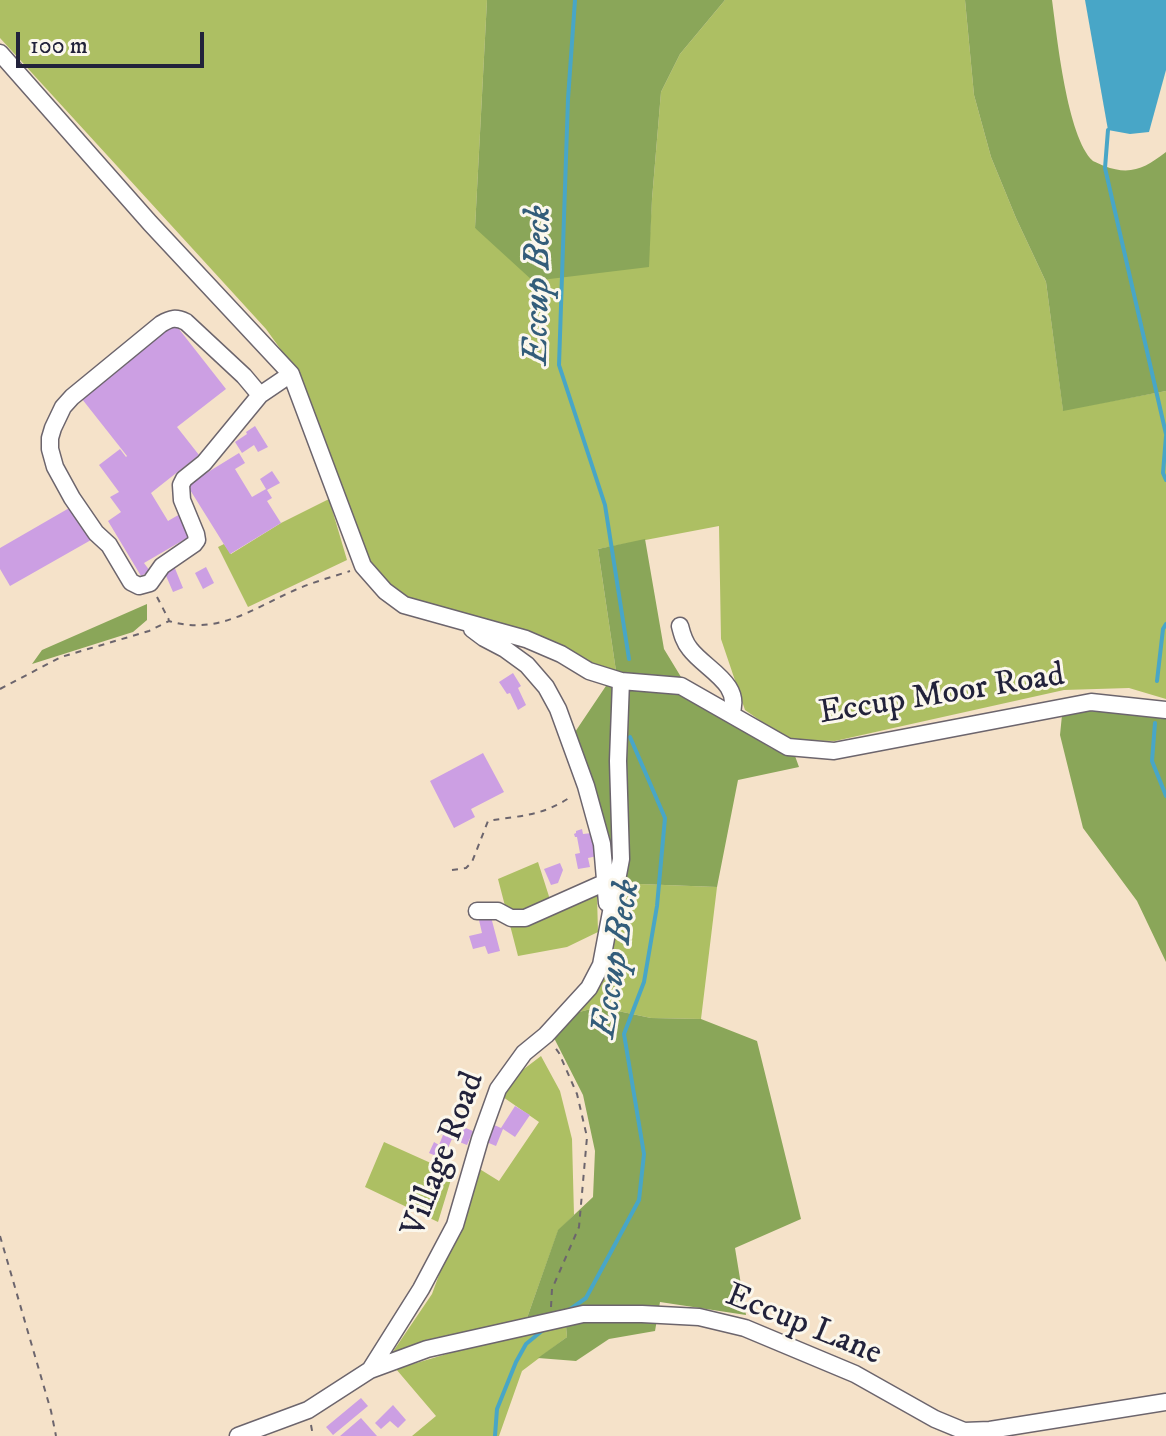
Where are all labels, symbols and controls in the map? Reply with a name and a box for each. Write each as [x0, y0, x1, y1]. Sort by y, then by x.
scale bar [20, 16, 208, 66]
text: 100 m [30, 31, 88, 61]
water label: Eccup Beck [517, 205, 563, 365]
street label: Eccup Moor Road [816, 656, 1068, 736]
water label: Eccup Beck [584, 877, 652, 1041]
street label: Village Road [395, 1067, 495, 1243]
street label: Eccup Lane [719, 1276, 887, 1376]

